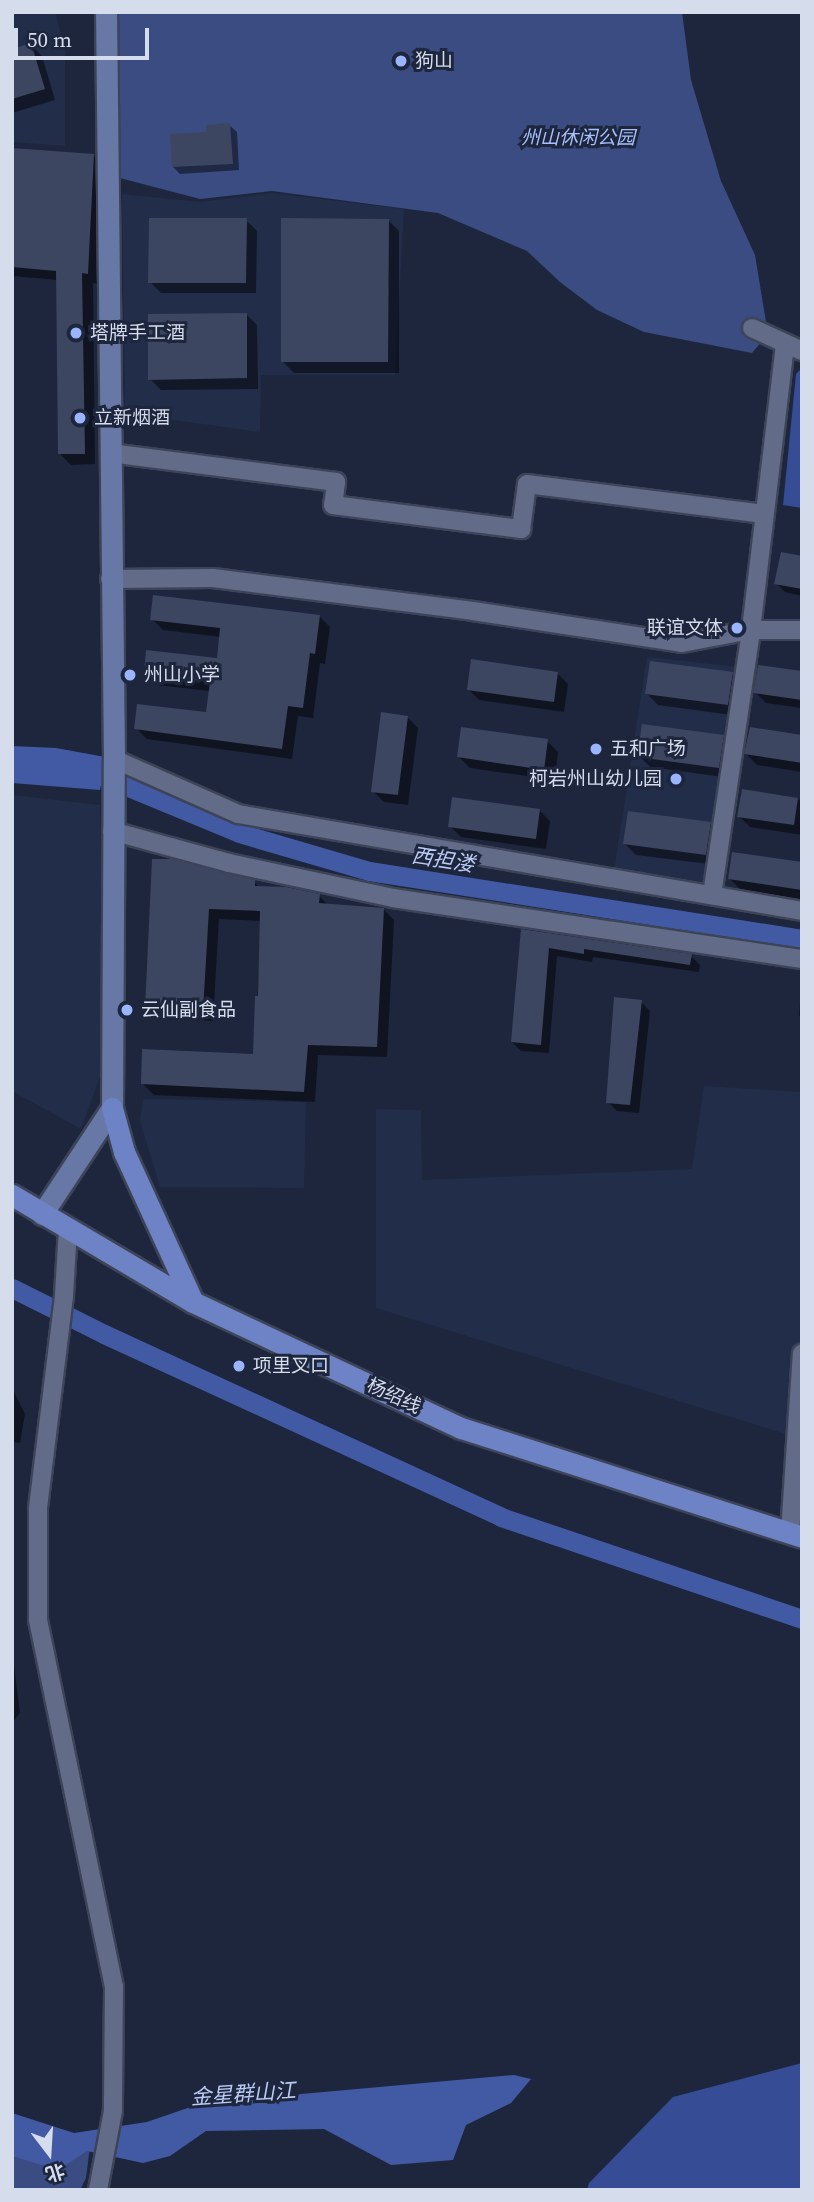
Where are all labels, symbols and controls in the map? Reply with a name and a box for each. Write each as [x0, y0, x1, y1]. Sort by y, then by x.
scale bar [18, 14, 152, 58]
text: 50 m [27, 25, 72, 54]
place label: 狗山 [415, 50, 453, 72]
marker: 狗山 [393, 53, 409, 69]
park label: 州山休闲公园 [521, 127, 635, 149]
place label: 塔牌手工酒 [90, 322, 185, 344]
marker: 塔牌手工酒 [68, 325, 84, 341]
place label: 立新烟酒 [94, 407, 170, 429]
marker: 立新烟酒 [72, 410, 88, 426]
place label: 联谊文体 [647, 617, 723, 639]
marker: 联谊文体 [729, 620, 745, 636]
place label: 州山小学 [144, 664, 220, 686]
marker: 州山小学 [122, 667, 138, 683]
place label: 五和广场 [610, 738, 686, 760]
marker: 五和广场 [588, 741, 604, 757]
place label: 柯岩州山幼儿园 [529, 768, 662, 790]
marker: 柯岩州山幼儿园 [668, 771, 684, 787]
water label: 西担溇 [410, 843, 476, 877]
place label: 云仙副食品 [141, 999, 236, 1021]
marker: 云仙副食品 [119, 1002, 135, 1018]
place label: 项里叉口 [253, 1355, 329, 1377]
marker: 项里叉口 [231, 1358, 247, 1374]
street label: 杨绍线 [363, 1374, 425, 1418]
water label: 金星群山江 [190, 2078, 296, 2110]
north arrow [14, 2118, 84, 2188]
text: 北 [42, 2158, 68, 2188]

